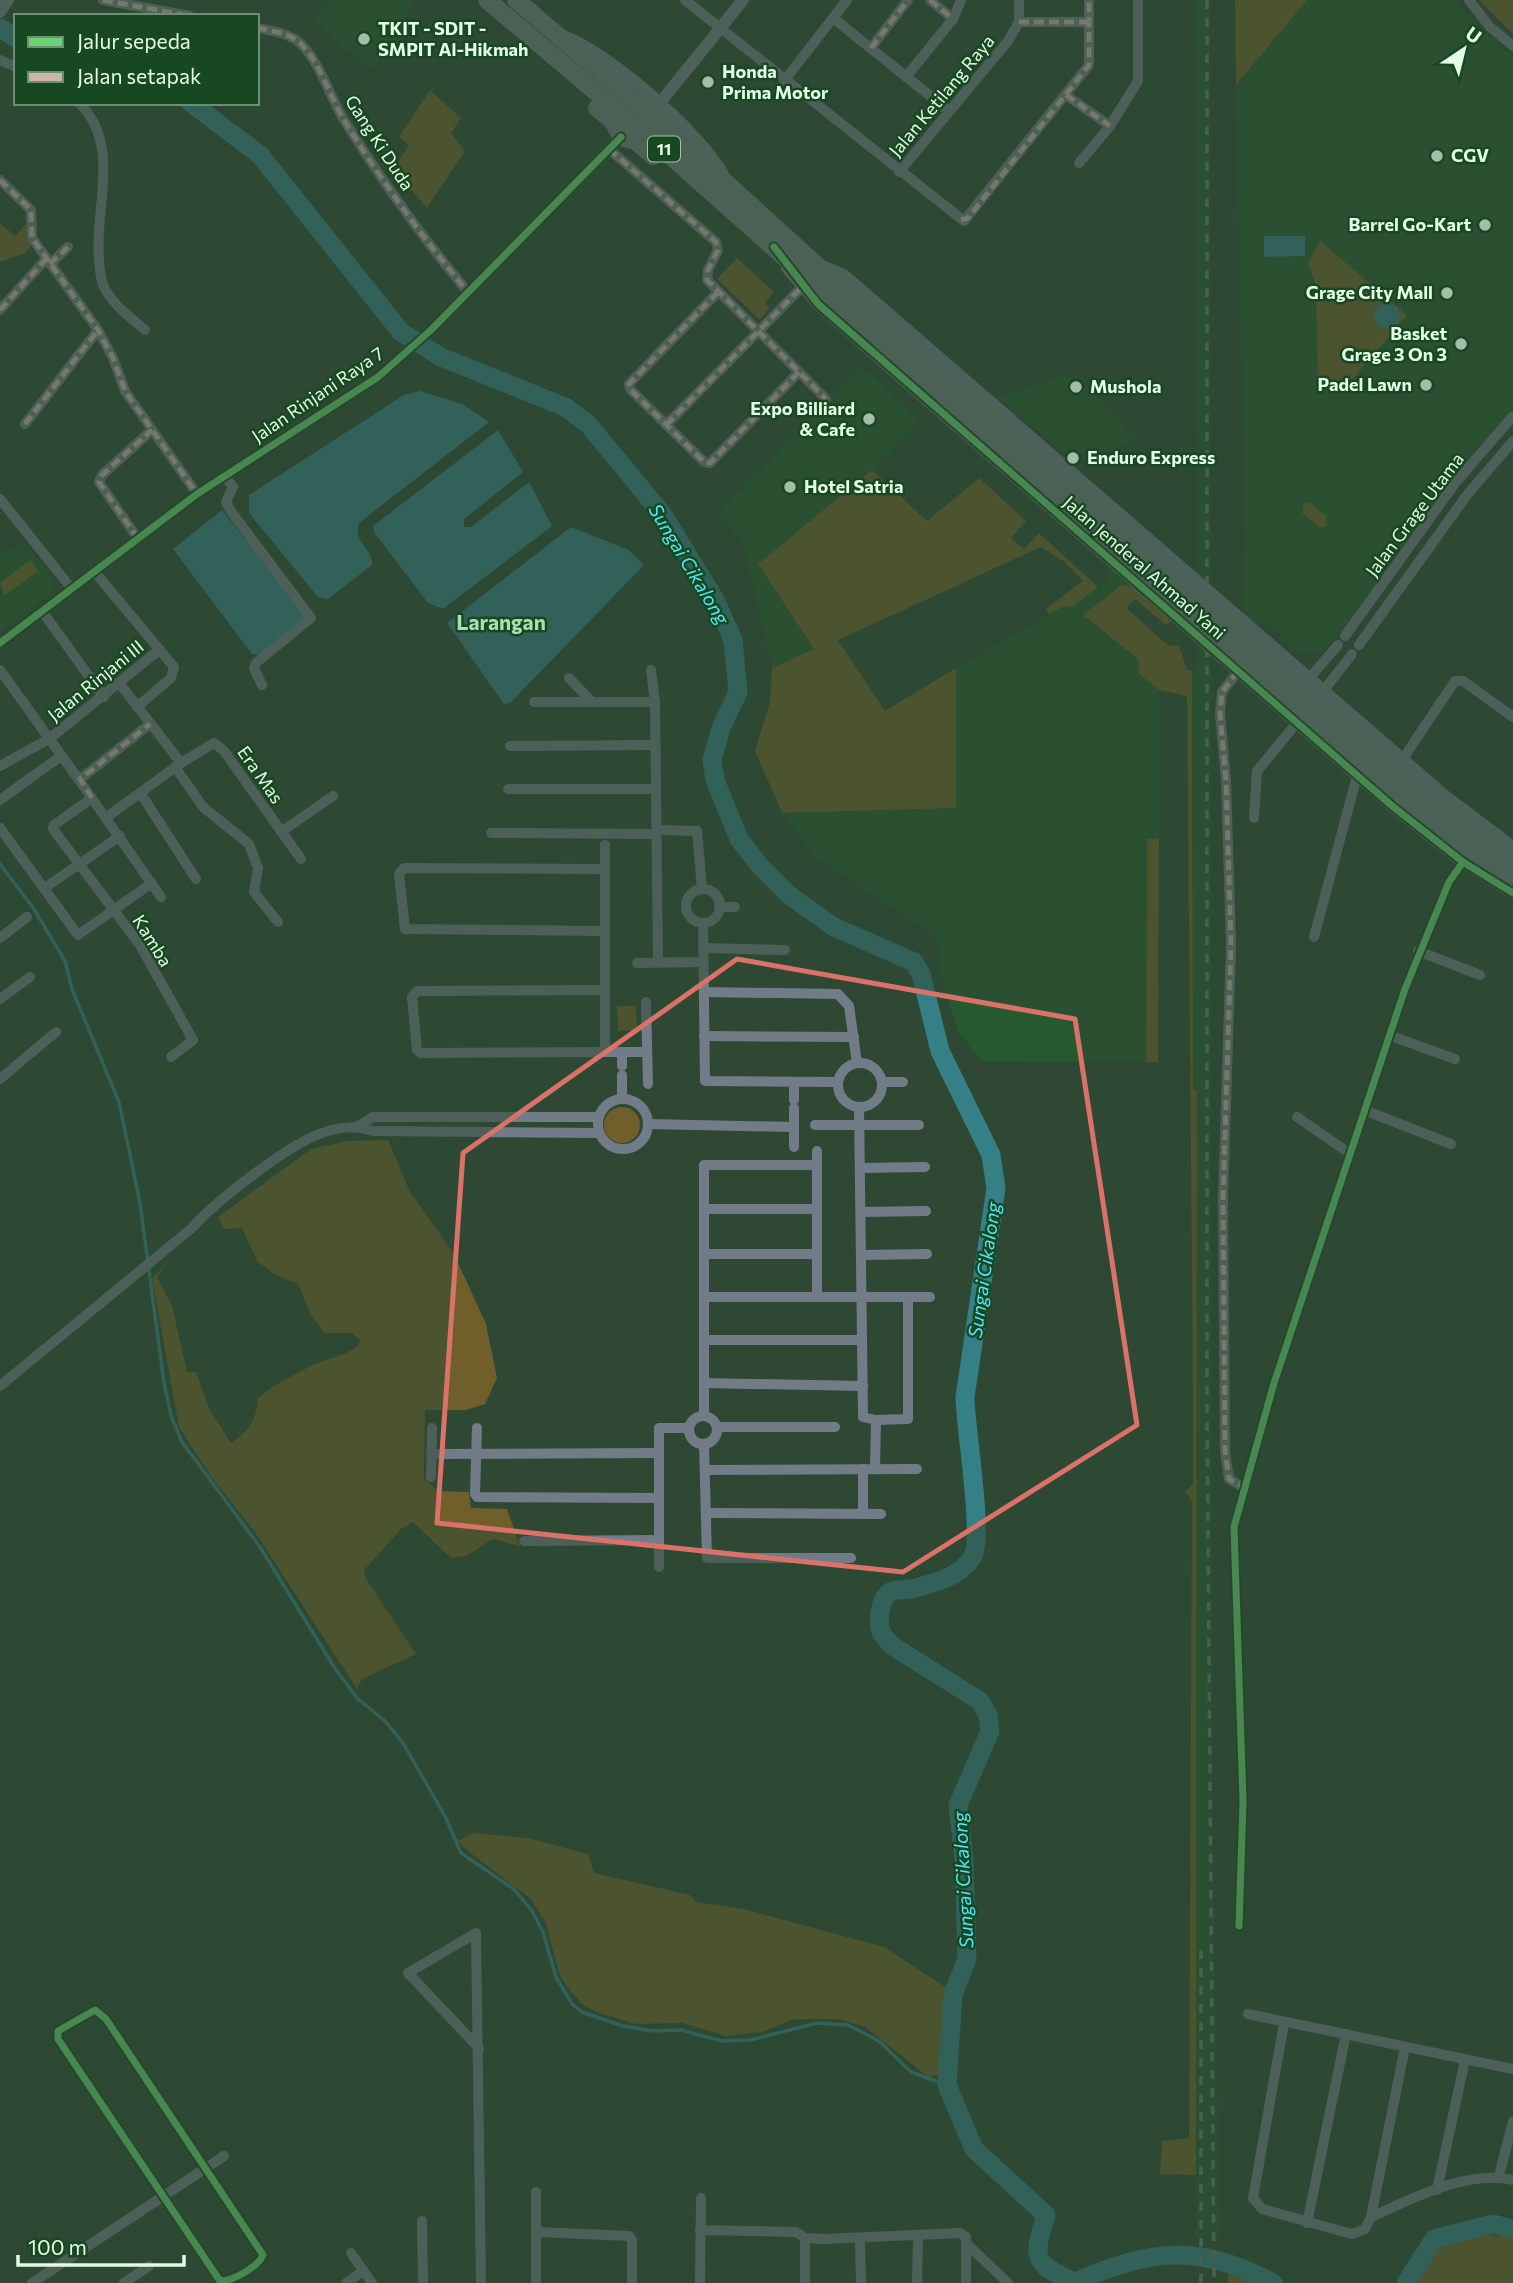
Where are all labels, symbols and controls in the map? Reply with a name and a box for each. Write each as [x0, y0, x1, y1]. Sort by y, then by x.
legend [14, 14, 259, 105]
north arrow [1429, 14, 1499, 84]
place label: TKIT - SDIT - SMPIT Al-Hikmah [378, 17, 529, 60]
text: U [1462, 21, 1486, 48]
text: Jalur sepeda [77, 28, 191, 53]
street label: Jalan Ketilang Raya [884, 30, 999, 161]
marker: TKIT - SDIT - SMPIT Al-Hikmah [356, 31, 372, 47]
place label: Honda Prima Motor [722, 60, 829, 103]
text: Jalan setapak [77, 63, 201, 88]
marker: Honda Prima Motor [700, 74, 716, 90]
street label: Gang Ki Duda [341, 91, 419, 194]
road number: 11 [648, 136, 680, 162]
place label: CGV [1451, 144, 1489, 166]
marker: CGV [1429, 148, 1445, 164]
place label: Barrel Go-Kart [1349, 213, 1471, 235]
marker: Barrel Go-Kart [1477, 217, 1493, 233]
place label: Grage City Mall [1306, 281, 1433, 303]
marker: Grage City Mall [1439, 285, 1455, 301]
place label: Basket Grage 3 On 3 [1342, 322, 1447, 365]
marker: Basket Grage 3 On 3 [1453, 336, 1469, 352]
street label: Jalan Rinjani Raya 7 [247, 342, 388, 446]
place label: Padel Lawn [1317, 373, 1412, 395]
place label: Mushola [1090, 375, 1161, 397]
marker: Padel Lawn [1418, 377, 1434, 393]
marker: Mushola [1068, 379, 1084, 395]
place label: Expo Billiard & Cafe [750, 397, 855, 440]
marker: Expo Billiard & Cafe [861, 411, 877, 427]
place label: Enduro Express [1087, 446, 1215, 468]
street label: Jalan Grage Utama [1360, 448, 1468, 581]
marker: Enduro Express [1065, 450, 1081, 466]
place label: Hotel Satria [804, 475, 903, 497]
marker: Hotel Satria [782, 479, 798, 495]
street label: Jalan Jenderal Ahmad Yani [1059, 491, 1230, 644]
water label: Sungai Cikalong [644, 499, 735, 629]
district label: Larangan [456, 609, 546, 634]
street label: Jalan Rinjani III [43, 635, 148, 726]
street label: Era Mas [233, 741, 289, 807]
street label: Kamba [128, 910, 177, 971]
water label: Sungai Cikalong [963, 1200, 1005, 1339]
water label: Sungai Cikalong [947, 1810, 978, 1949]
scale bar [18, 2224, 184, 2268]
text: 100 m [28, 2234, 87, 2259]

